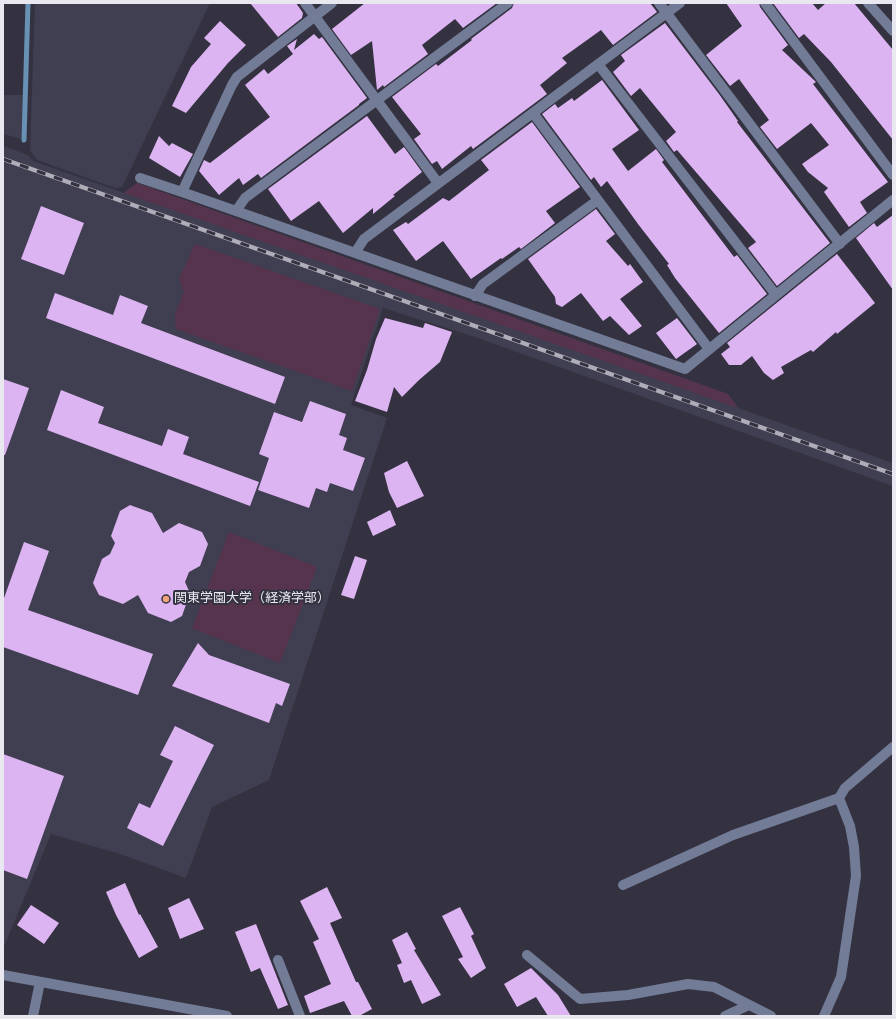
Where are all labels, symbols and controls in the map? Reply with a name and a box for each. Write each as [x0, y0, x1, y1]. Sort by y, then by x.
place label: 関東学園大学（経済学部） [174, 591, 330, 607]
marker: 関東学園大学（経済学部） [161, 594, 171, 604]

